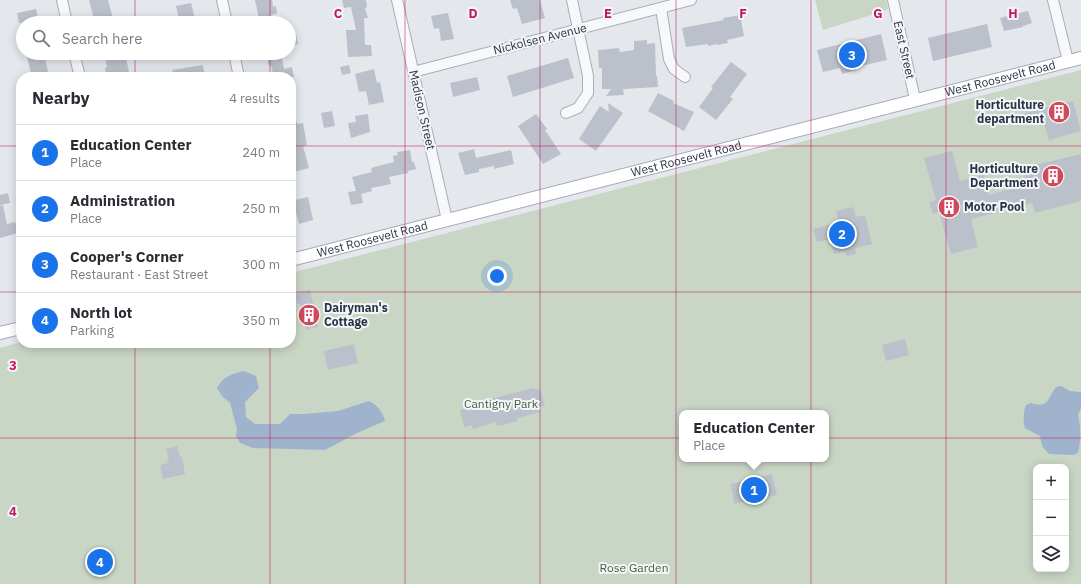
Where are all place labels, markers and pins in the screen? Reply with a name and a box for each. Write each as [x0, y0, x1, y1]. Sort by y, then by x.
pin: 3 [839, 40, 865, 70]
place label: Horticulture department [975, 97, 1044, 126]
building icon: Horticulture department [1046, 99, 1072, 125]
place label: Horticulture Department [969, 161, 1038, 190]
building icon: Horticulture Department [1040, 163, 1066, 189]
building icon: Motor Pool [936, 194, 962, 220]
place label: Motor Pool [964, 199, 1025, 214]
pin: 2 [829, 219, 855, 249]
place label: Dairyman's Cottage [324, 300, 388, 329]
building icon: Dairyman's Cottage [296, 302, 322, 328]
pin: 1 [741, 475, 767, 505]
pin: 4 [87, 547, 113, 577]

